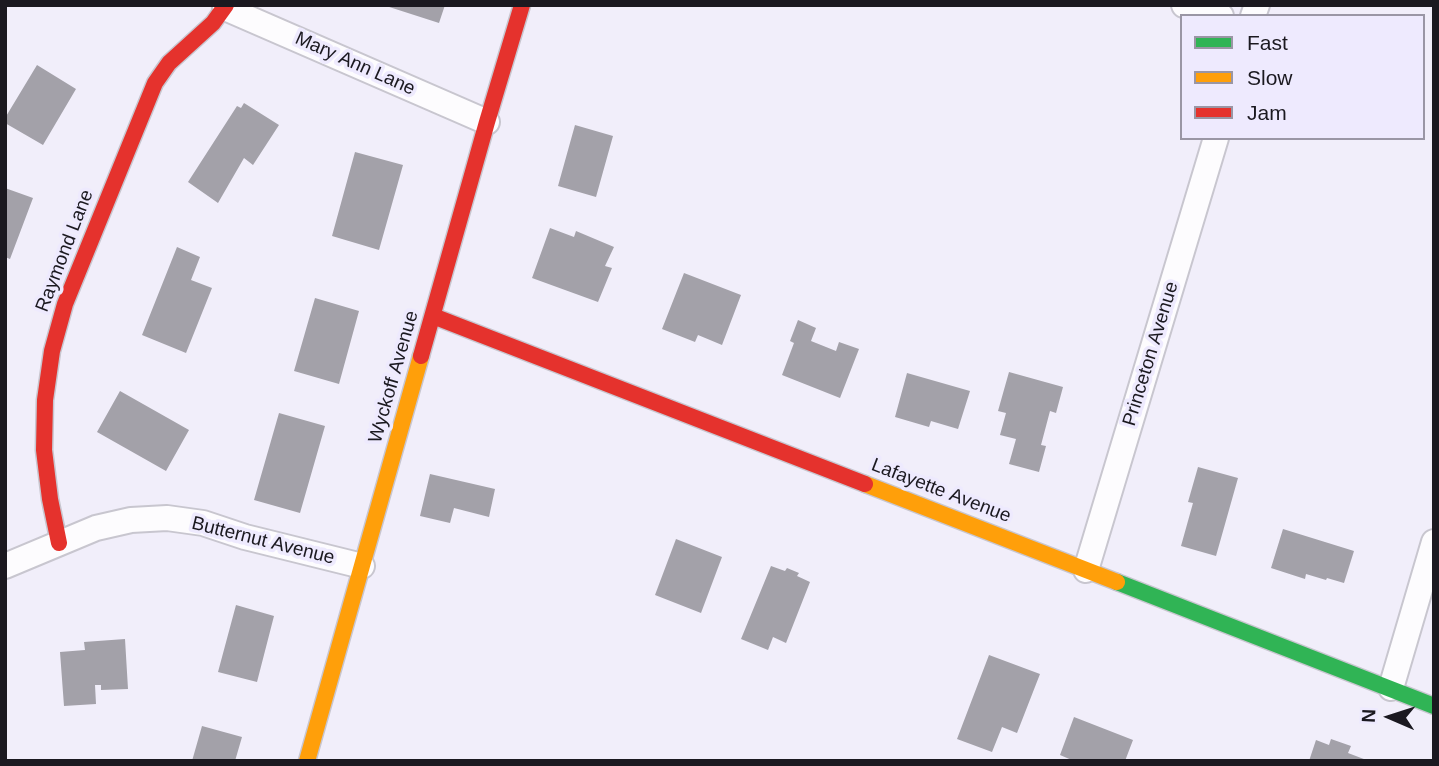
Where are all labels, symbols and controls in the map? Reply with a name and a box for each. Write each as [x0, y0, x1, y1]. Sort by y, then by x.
legend [1180, 14, 1425, 140]
street label: Mary Ann Lane [292, 27, 418, 101]
text: Fast [1247, 31, 1288, 54]
text: Slow [1247, 66, 1293, 89]
text: Jam [1247, 101, 1287, 124]
street label: Raymond Lane [31, 187, 99, 315]
street label: Princeton Avenue [1118, 279, 1184, 429]
street label: Wyckoff Avenue [364, 308, 424, 446]
street label: Lafayette Avenue [868, 454, 1014, 528]
street label: Butternut Avenue [189, 512, 337, 570]
north arrow [1355, 682, 1425, 752]
text: N [1358, 708, 1379, 723]

